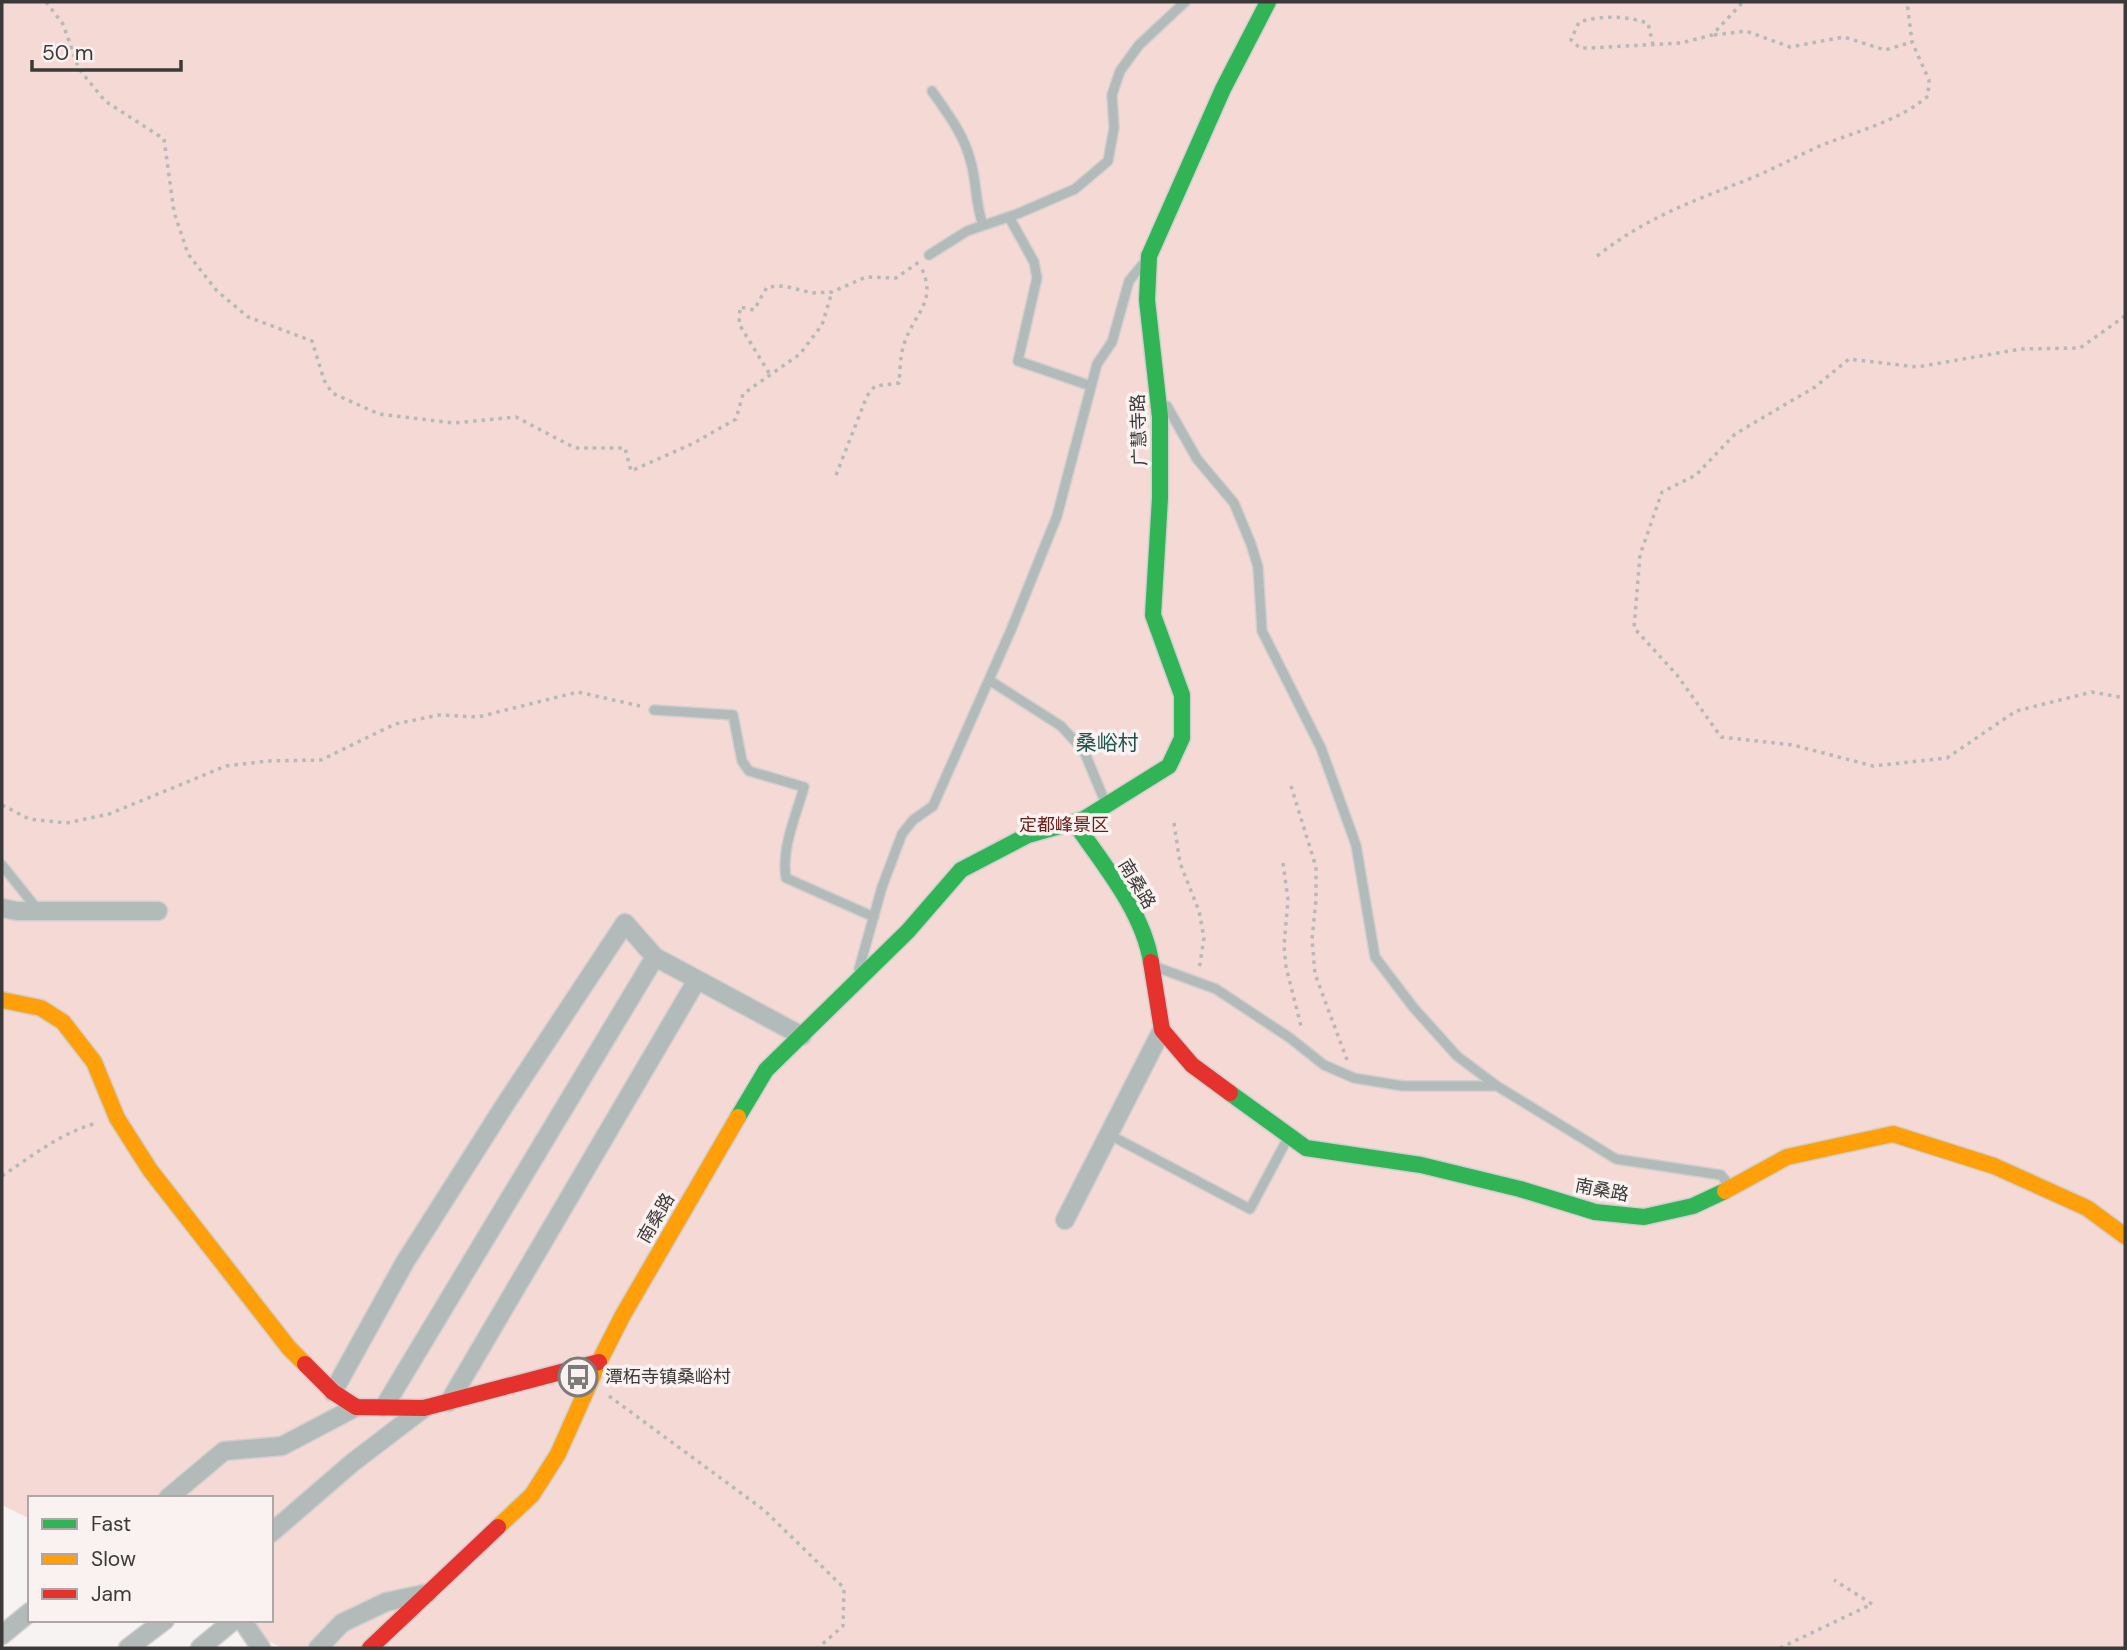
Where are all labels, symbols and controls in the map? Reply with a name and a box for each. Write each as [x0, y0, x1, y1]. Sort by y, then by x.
scale bar [32, 28, 180, 72]
text: 50 m [42, 39, 93, 67]
street label: 广慧寺路 [1126, 394, 1152, 466]
district label: 桑峪村 [1076, 729, 1139, 757]
park label: 定都峰景区 [1019, 813, 1109, 837]
street label: 南桑路 [1113, 855, 1161, 913]
street label: 南桑路 [1573, 1173, 1631, 1207]
street label: 南桑路 [632, 1189, 680, 1247]
bus stop icon: 潭柘寺镇桑峪村 [557, 1356, 599, 1398]
place label: 潭柘寺镇桑峪村 [605, 1365, 731, 1389]
legend [28, 1496, 273, 1622]
text: Fast [91, 1510, 131, 1538]
text: Slow [91, 1545, 136, 1573]
text: Jam [91, 1580, 132, 1608]

